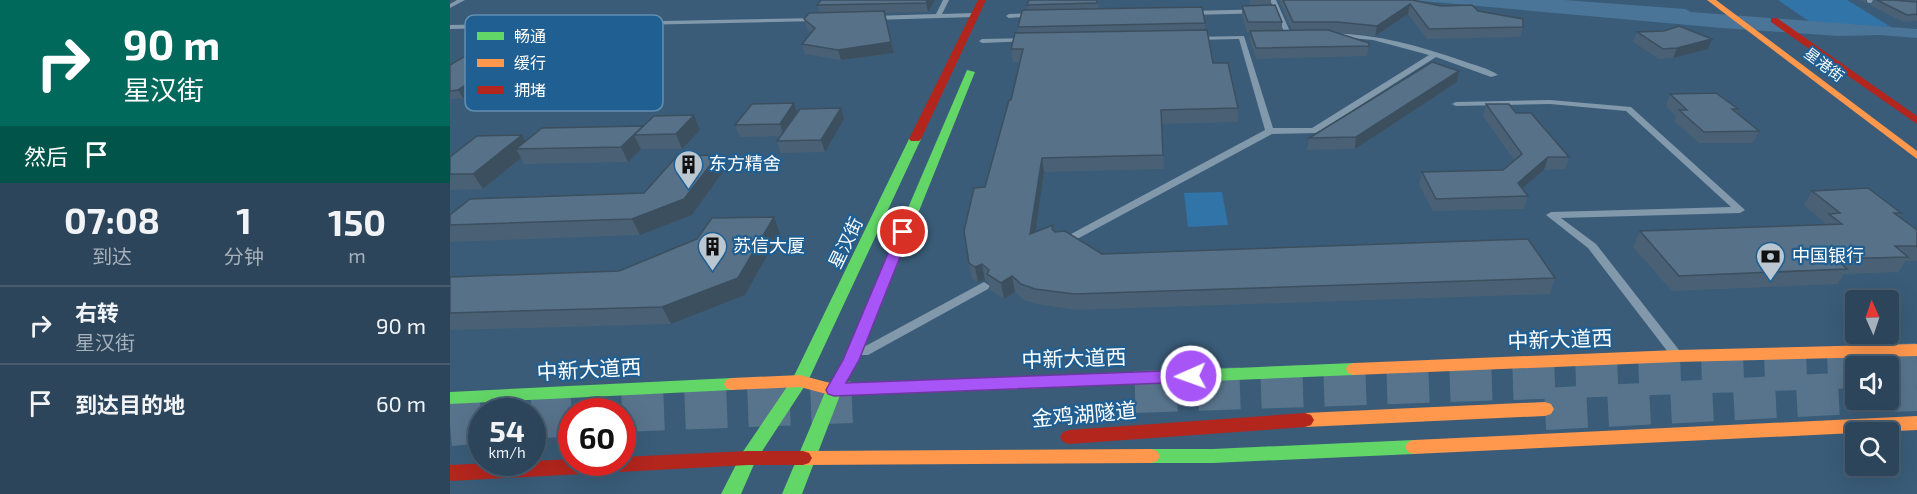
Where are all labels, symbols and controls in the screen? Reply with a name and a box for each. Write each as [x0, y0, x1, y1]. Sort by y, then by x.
legend [465, 15, 663, 111]
text: 90 m [123, 18, 220, 68]
icon: right [24, 24, 102, 102]
text: 畅通 [514, 26, 546, 45]
street label: 星港街 [1801, 43, 1848, 85]
text: 缓行 [514, 53, 546, 72]
text: 星汉街 [123, 73, 204, 105]
text: 拥堵 [514, 80, 546, 99]
icon: arrive [80, 138, 113, 171]
text: 然后 [24, 143, 68, 169]
building icon: 东方精舍 [672, 148, 704, 190]
place label: 东方精舍 [709, 152, 781, 174]
text: 07:08 [64, 198, 160, 241]
text: 1 [236, 198, 252, 241]
text: 150 [328, 200, 386, 243]
pin [877, 206, 928, 257]
street label: 星汉街 [823, 213, 867, 272]
icon: arrive [886, 215, 919, 248]
building icon: 苏信大厦 [696, 230, 728, 272]
place label: 苏信大厦 [733, 234, 805, 256]
bank icon: 中国银行 [1755, 240, 1787, 282]
text: m [348, 243, 366, 267]
text: 到达 [92, 244, 132, 268]
text: 分钟 [224, 244, 264, 268]
place label: 中国银行 [1792, 244, 1864, 266]
north arrow [1845, 290, 1899, 344]
map controls [1845, 290, 1899, 476]
text: 右转 [75, 299, 119, 325]
icon: right [24, 309, 57, 342]
text: 90 m [376, 312, 426, 338]
street label: 中新大道西 [1507, 324, 1613, 353]
text: 星汉街 [75, 330, 135, 354]
street label: 中新大道西 [1021, 343, 1127, 372]
position arrow [1159, 344, 1223, 408]
street label: 中新大道西 [536, 353, 642, 384]
button: sound [1845, 356, 1899, 410]
icon: arrive [24, 387, 57, 420]
text: 60 m [376, 390, 426, 416]
text: 到达目的地 [75, 391, 185, 417]
street label: 金鸡湖隧道 [1030, 396, 1137, 431]
speed limit sign: 60 [558, 398, 636, 476]
text: 54 [489, 412, 525, 448]
button: search [1845, 422, 1899, 476]
text: km/h [488, 443, 526, 461]

